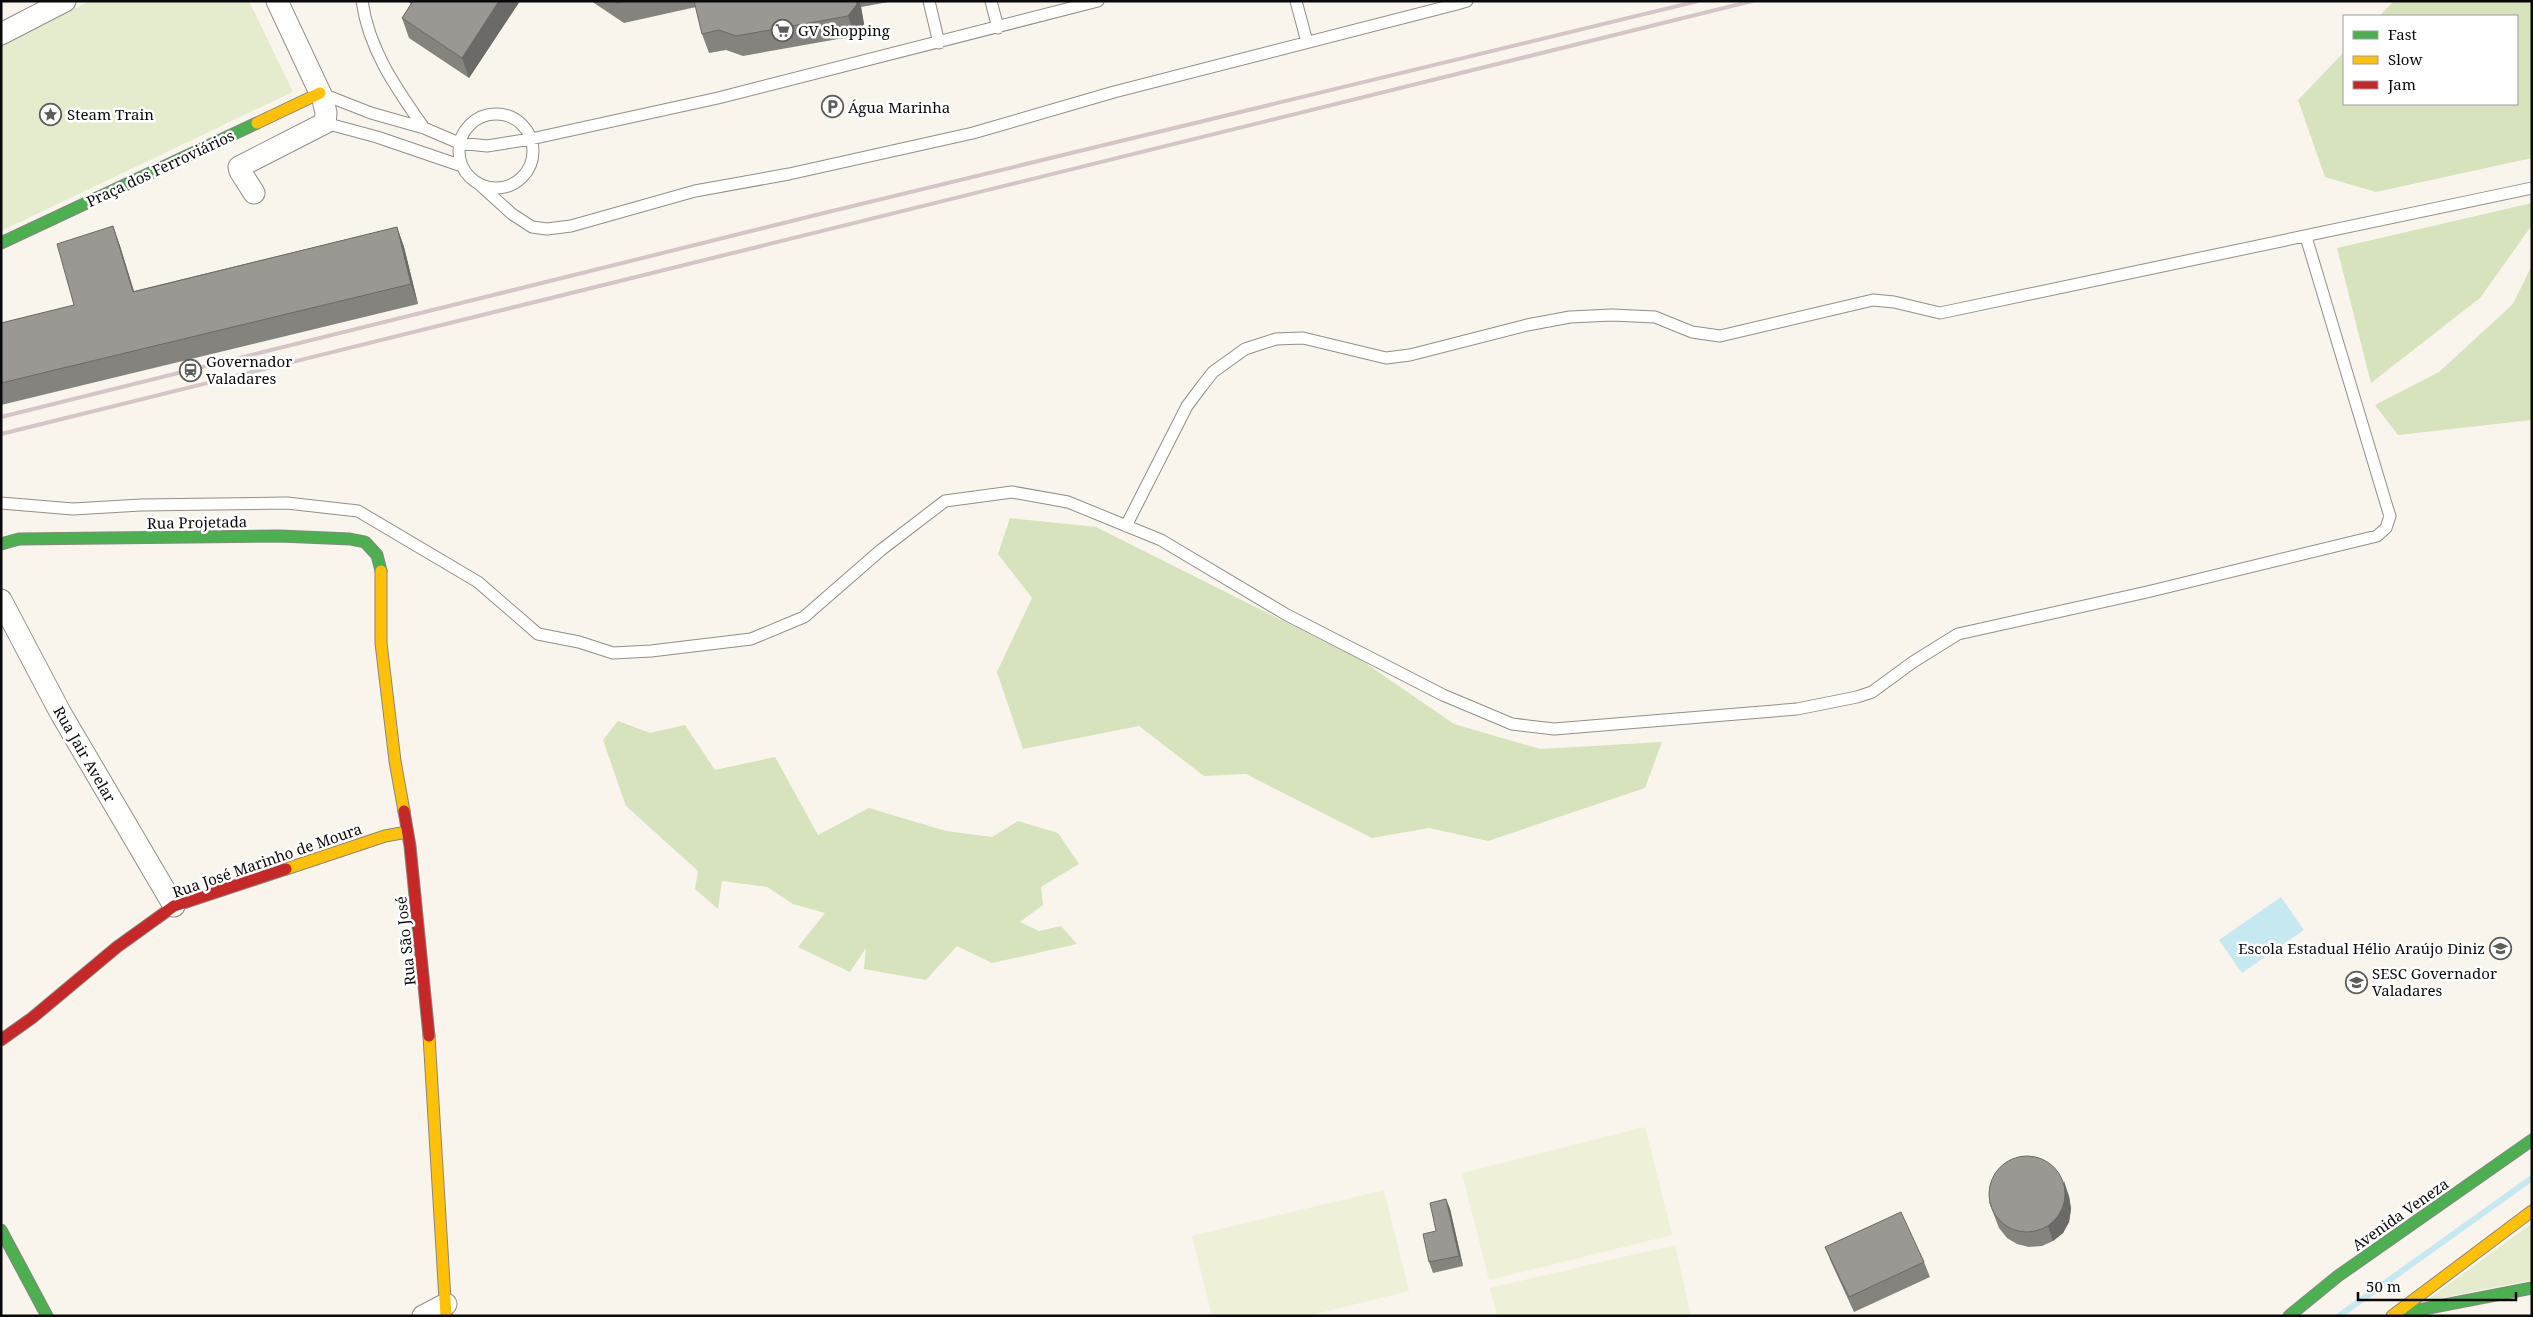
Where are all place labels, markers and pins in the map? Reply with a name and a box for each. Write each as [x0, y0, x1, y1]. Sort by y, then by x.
supermarket icon: GV Shopping [770, 18, 794, 42]
place label: GV Shopping [798, 20, 890, 40]
parking icon: Água Marinha [820, 95, 844, 119]
place label: Água Marinha [848, 97, 950, 117]
place icon: Steam Train [39, 102, 63, 126]
place label: Steam Train [67, 104, 154, 124]
place label: Governador Valadares [206, 351, 292, 388]
station icon: Governador Valadares [178, 358, 202, 382]
school or university icon: Escola Estadual Hélio Araújo Diniz [2489, 936, 2513, 960]
place label: Escola Estadual Hélio Araújo Diniz [2238, 938, 2485, 958]
place label: SESC Governador Valadares [2372, 963, 2497, 1000]
school or university icon: SESC Governador Valadares [2344, 970, 2368, 994]

